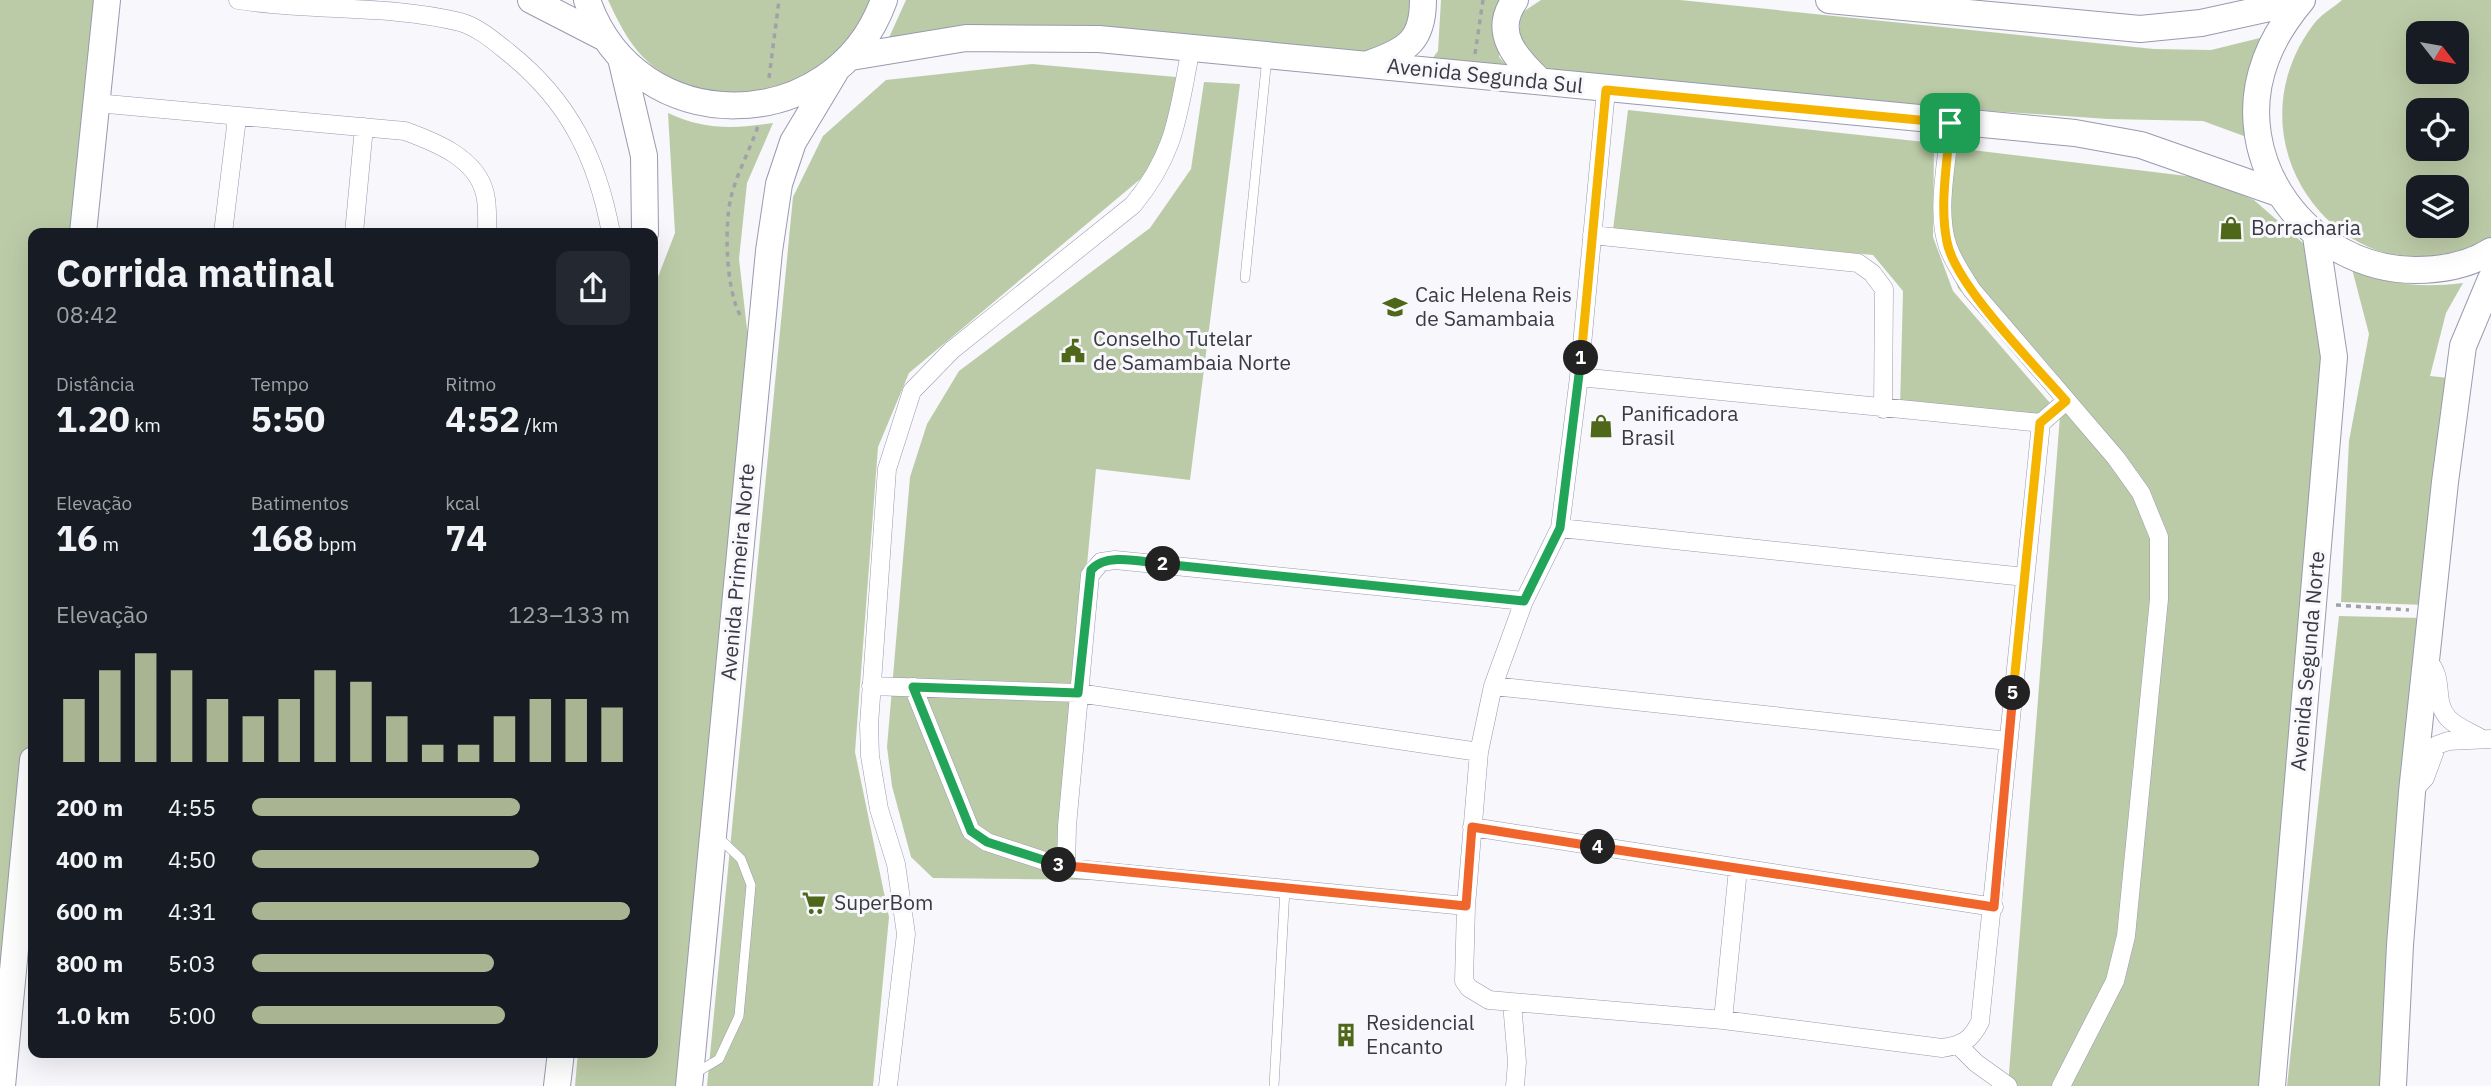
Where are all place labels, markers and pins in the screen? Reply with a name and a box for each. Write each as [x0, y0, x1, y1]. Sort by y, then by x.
pin [1920, 93, 1980, 153]
place label: Borracharia [2251, 213, 2361, 241]
shop icon: Borracharia [2217, 214, 2245, 242]
place label: Caic Helena Reis de Samambaia [1415, 280, 1572, 332]
school or university icon: Caic Helena Reis de Samambaia [1381, 293, 1409, 321]
place label: Conselho Tutelar de Samambaia Norte [1093, 324, 1291, 376]
public building icon: Conselho Tutelar de Samambaia Norte [1059, 337, 1087, 365]
pin: 1 [1564, 340, 1598, 376]
place label: Panificadora Brasil [1621, 399, 1738, 451]
shop icon: Panificadora Brasil [1587, 412, 1615, 440]
pin: 2 [1146, 546, 1180, 582]
pin: 5 [1996, 676, 2030, 710]
pin: 4 [1580, 830, 1616, 864]
pin: 3 [1042, 848, 1076, 882]
place label: SuperBom [834, 888, 933, 916]
supermarket icon: SuperBom [800, 889, 828, 917]
place label: Residencial Encanto [1366, 1008, 1475, 1060]
building icon: Residencial Encanto [1332, 1021, 1360, 1049]

